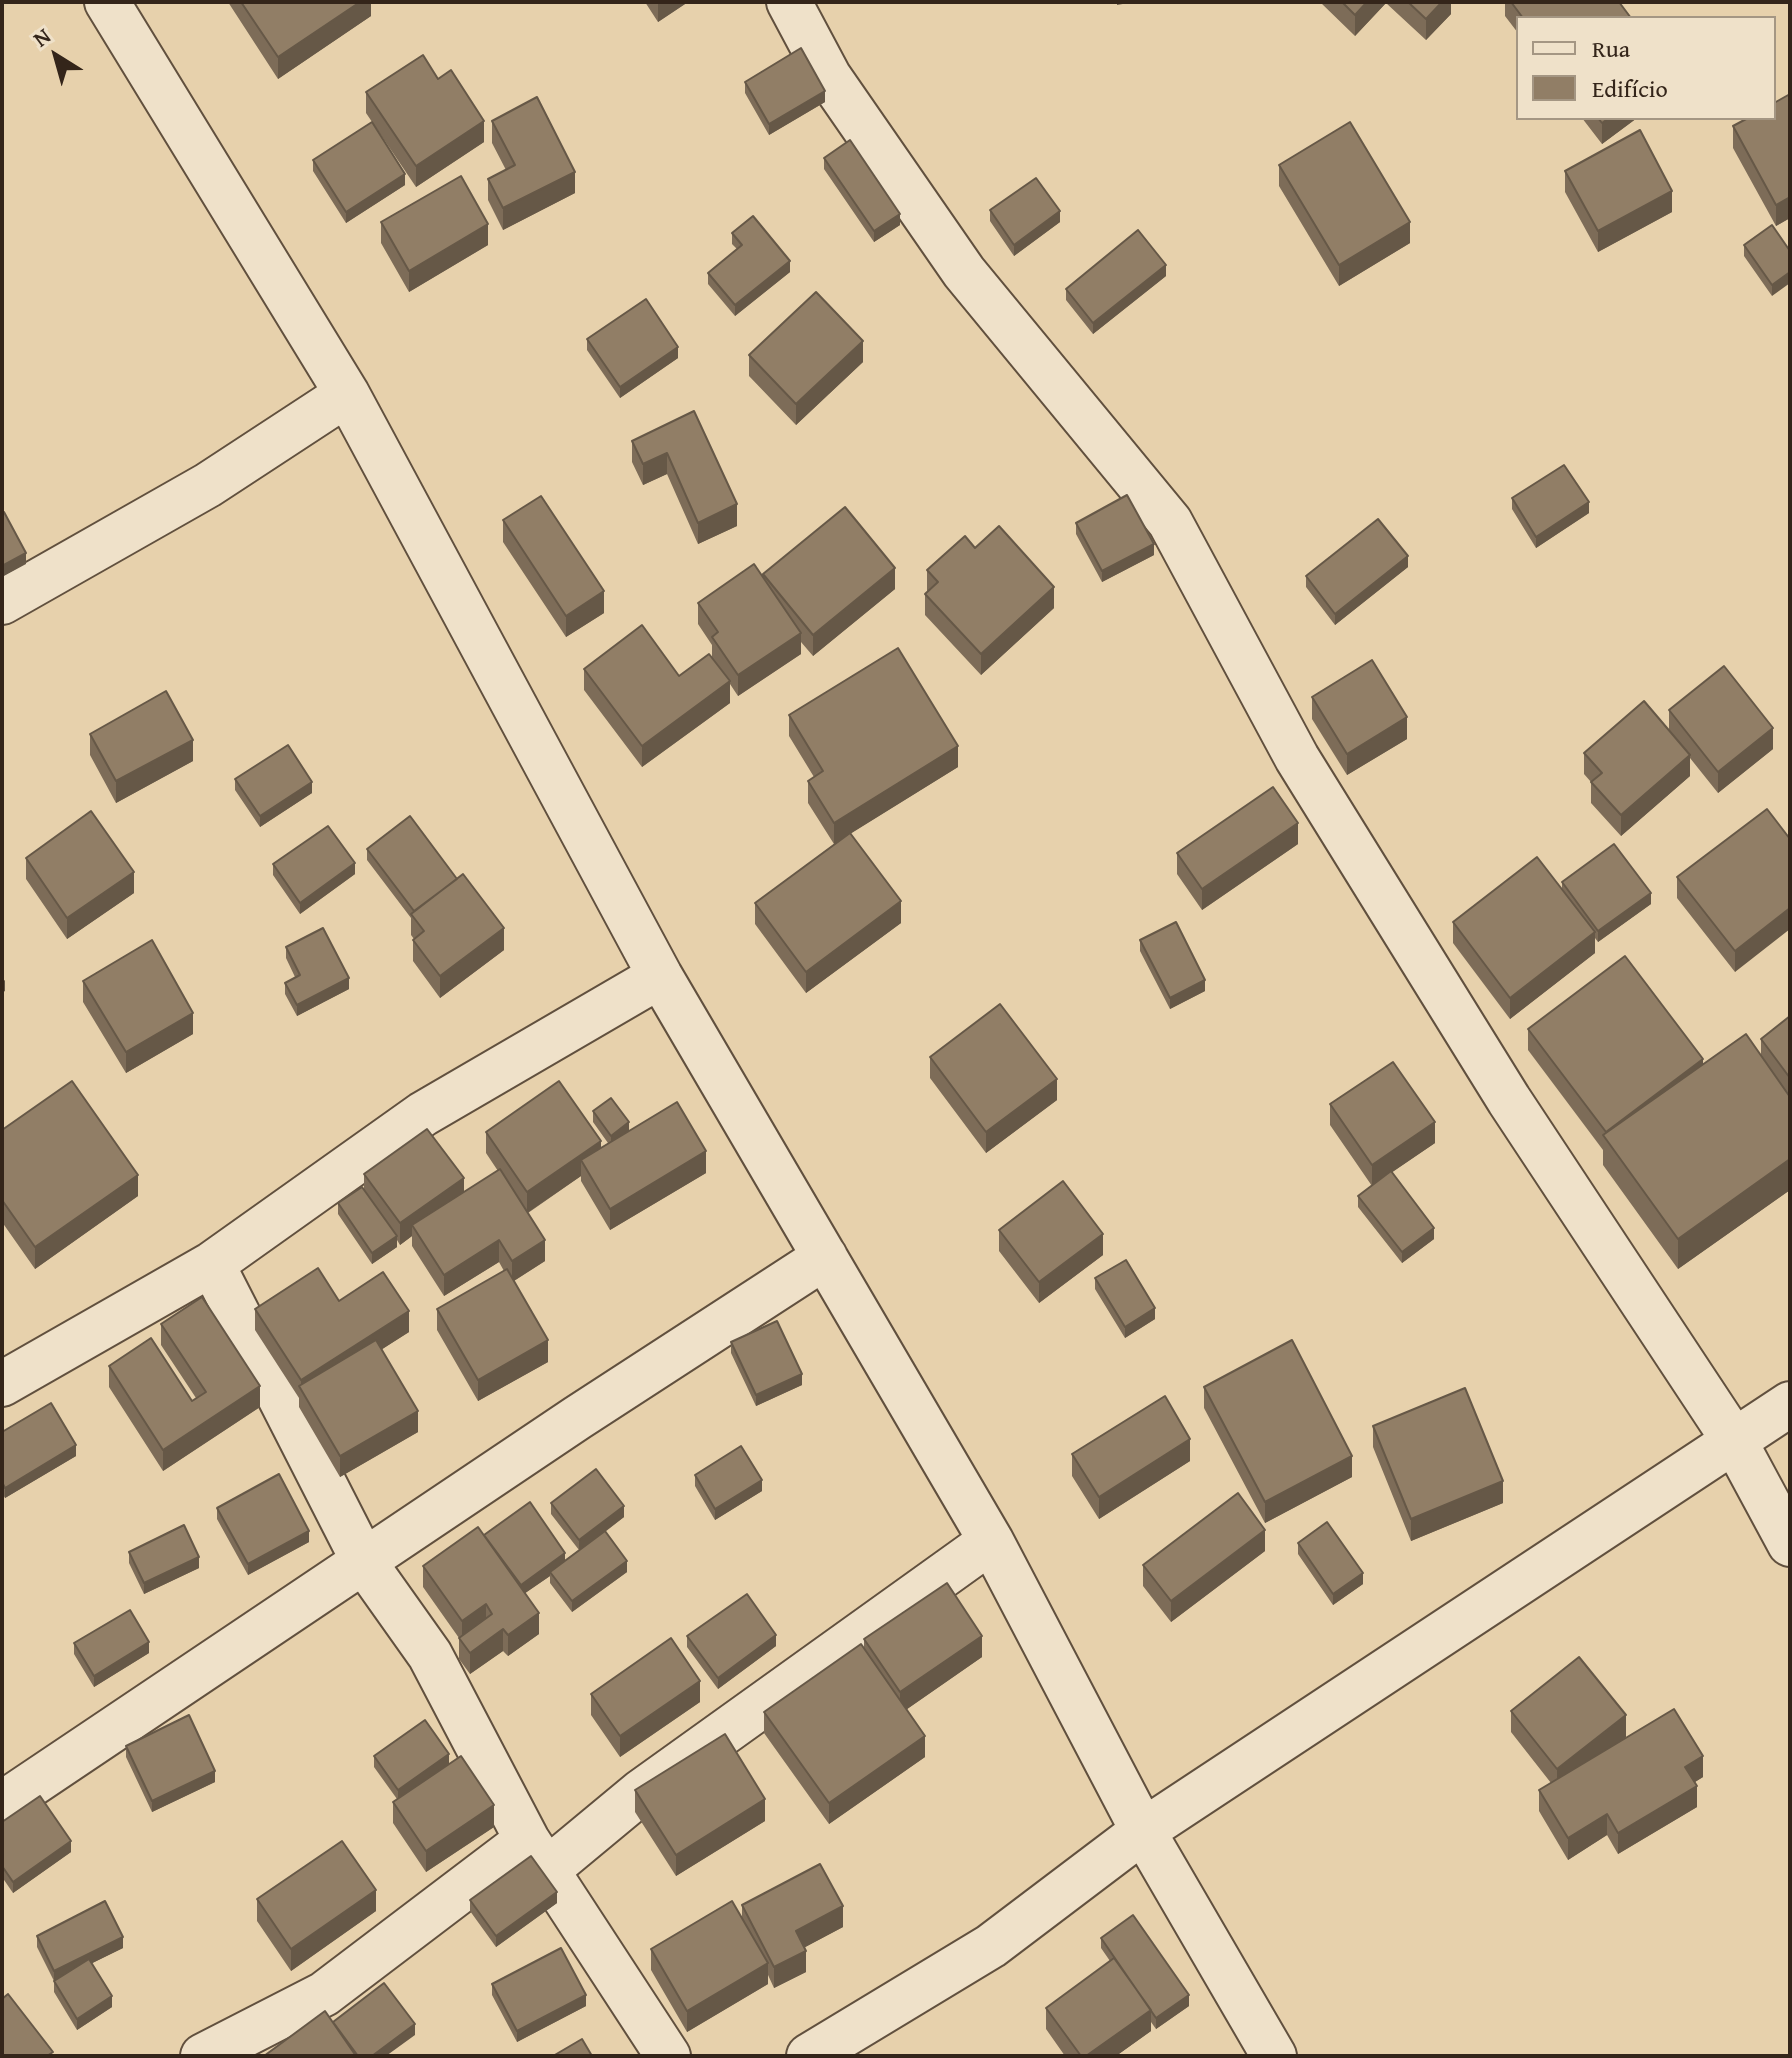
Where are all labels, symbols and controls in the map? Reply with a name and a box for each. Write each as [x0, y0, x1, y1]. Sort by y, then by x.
north arrow [16, 16, 96, 96]
legend [1516, 16, 1776, 120]
text: N [26, 20, 57, 54]
text: Rua [1592, 31, 1630, 66]
text: Edifício [1592, 71, 1668, 106]

